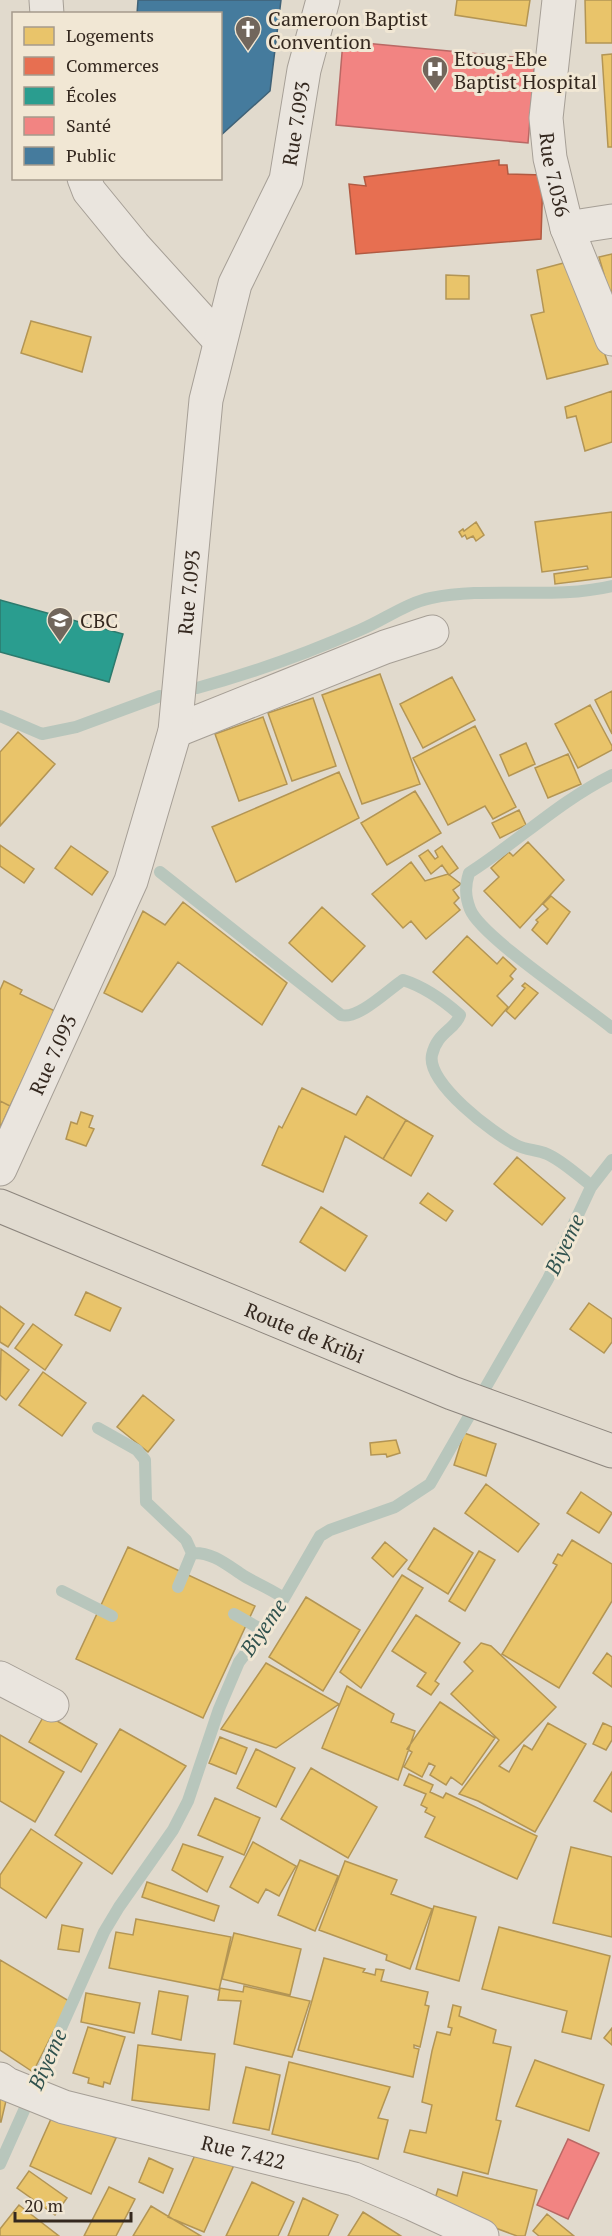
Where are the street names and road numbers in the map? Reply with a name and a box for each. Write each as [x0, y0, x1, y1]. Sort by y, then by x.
street label: Rue 7.093 [275, 79, 315, 168]
street label: Rue 7.036 [534, 131, 577, 220]
street label: Rue 7.093 [171, 549, 205, 636]
street label: Rue 7.093 [22, 1010, 82, 1099]
street label: Route de Kribi [241, 1295, 369, 1369]
street label: Rue 7.422 [199, 2128, 288, 2175]

